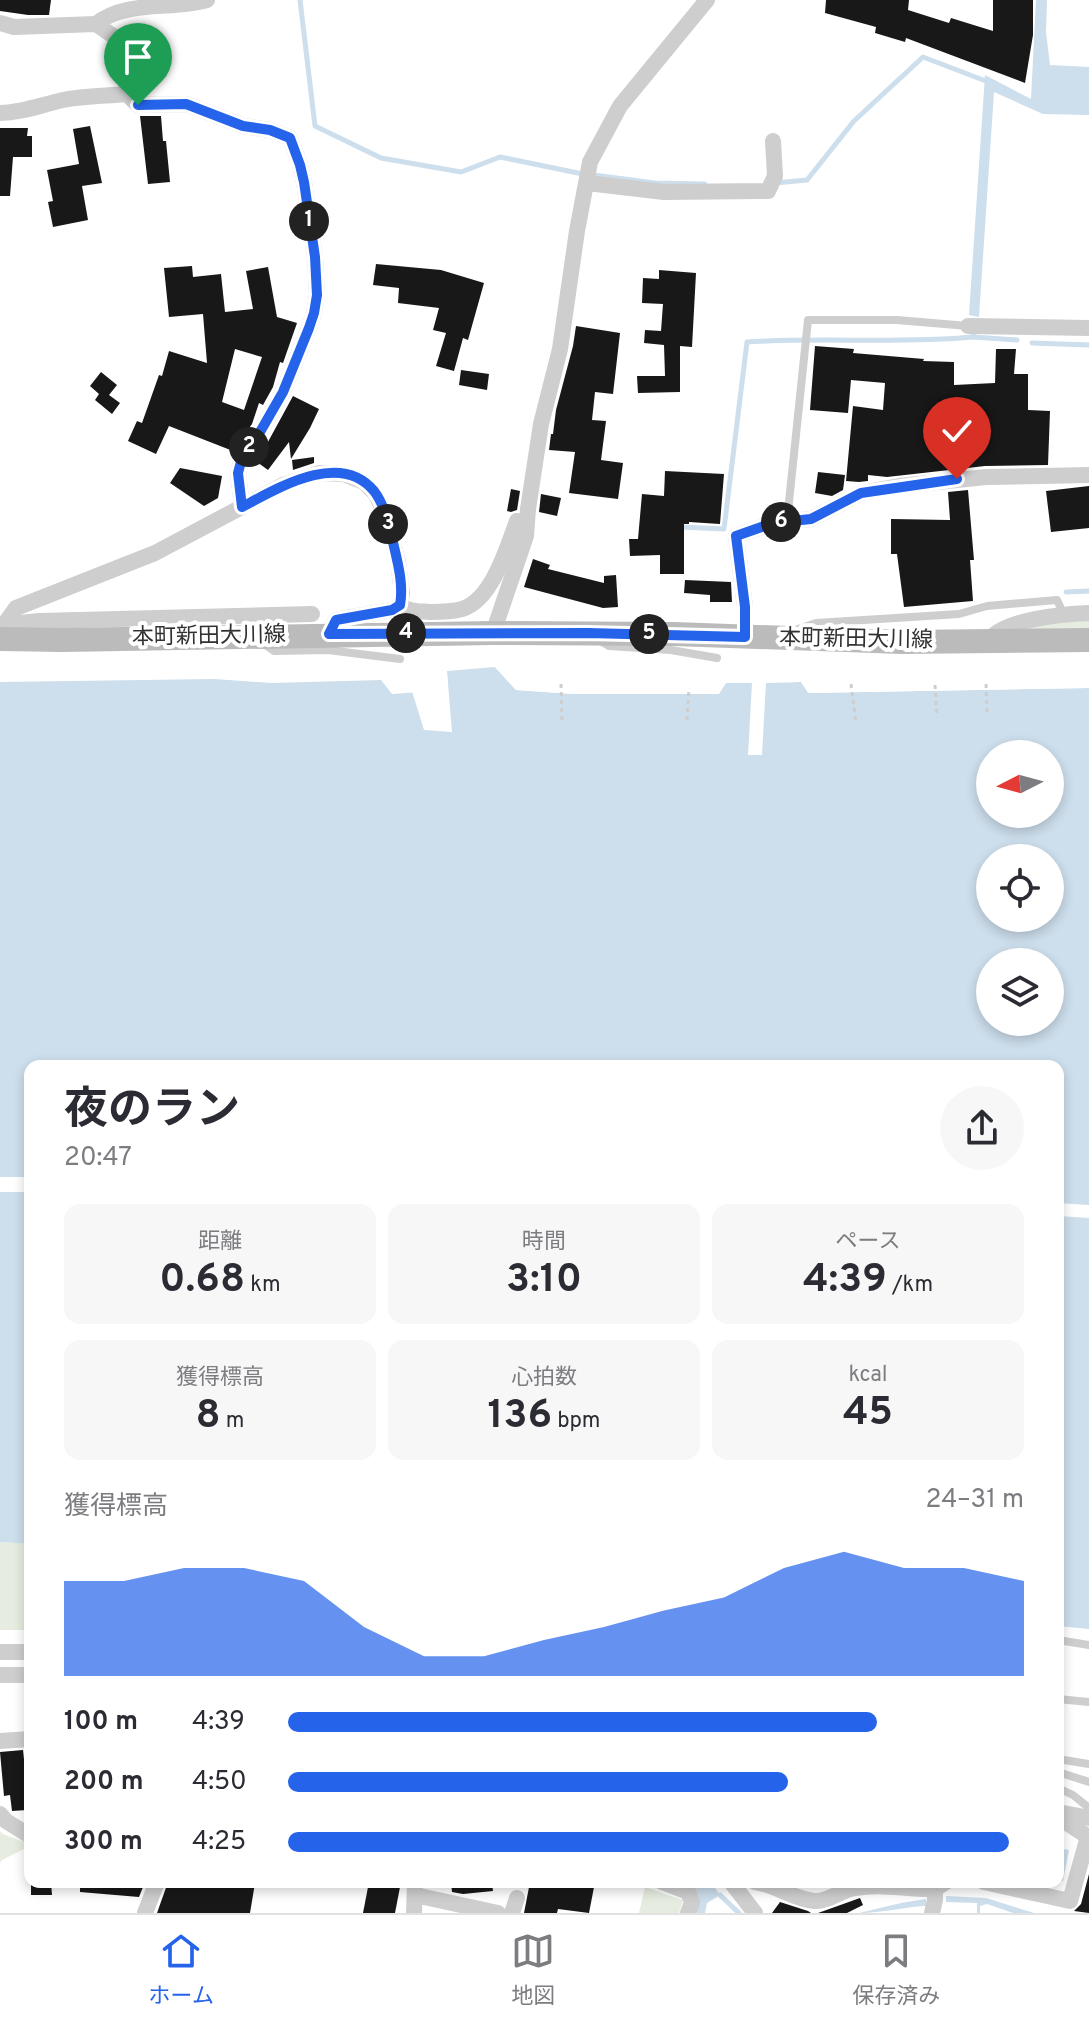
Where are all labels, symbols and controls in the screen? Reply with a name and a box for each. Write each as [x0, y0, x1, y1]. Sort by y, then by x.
pin [104, 23, 172, 105]
icon: arrive [116, 35, 160, 79]
pin: 1 [289, 201, 329, 241]
text: 1 [305, 207, 313, 234]
pin [923, 397, 991, 479]
icon: check [935, 409, 979, 453]
pin: 2 [229, 427, 269, 467]
text: 2 [242, 433, 256, 460]
pin: 6 [761, 502, 801, 542]
pin: 3 [368, 504, 408, 544]
text: 6 [774, 508, 788, 535]
text: 3 [381, 510, 395, 537]
pin: 4 [386, 613, 426, 653]
pin: 5 [629, 614, 669, 654]
text: 4 [399, 619, 413, 646]
text: 5 [642, 620, 656, 647]
street label: 本町新田大川線 [132, 622, 286, 652]
street label: 本町新田大川線 [779, 625, 933, 655]
north arrow [976, 740, 1064, 828]
map controls [976, 740, 1064, 1036]
button: locate [976, 844, 1064, 932]
button: layers [976, 948, 1064, 1036]
text: 夜のラン [64, 1084, 240, 1140]
button: share [940, 1086, 1024, 1170]
text: 20:47 [64, 1142, 132, 1175]
text: 距離 [198, 1229, 242, 1256]
text: 時間 [522, 1229, 566, 1256]
text: ペース [836, 1229, 900, 1256]
text: 0.68 [159, 1256, 245, 1306]
text: 3:10 [506, 1256, 582, 1306]
text: 4:39 [803, 1256, 887, 1306]
text: km [245, 1272, 281, 1299]
text: /km [887, 1272, 933, 1299]
text: kcal [848, 1362, 888, 1389]
text: 獲得標高 [176, 1365, 264, 1392]
text: 心拍数 [511, 1365, 577, 1392]
text: 45 [843, 1389, 893, 1439]
text: 8 [196, 1392, 221, 1442]
text: 136 [488, 1392, 552, 1442]
text: m [221, 1408, 244, 1435]
text: bpm [552, 1408, 600, 1435]
text: 24–31 m [926, 1484, 1024, 1517]
text: 獲得標高 [64, 1491, 168, 1524]
text: 100 m [64, 1706, 138, 1739]
text: 4:39 [192, 1706, 245, 1739]
text: 200 m [64, 1766, 143, 1799]
text: 4:50 [192, 1766, 247, 1799]
text: 300 m [64, 1826, 143, 1859]
text: 4:25 [192, 1826, 246, 1859]
tab: ホーム [149, 1929, 214, 2011]
tab: 地図 [511, 1929, 555, 2011]
tab: 保存済み [852, 1929, 940, 2011]

